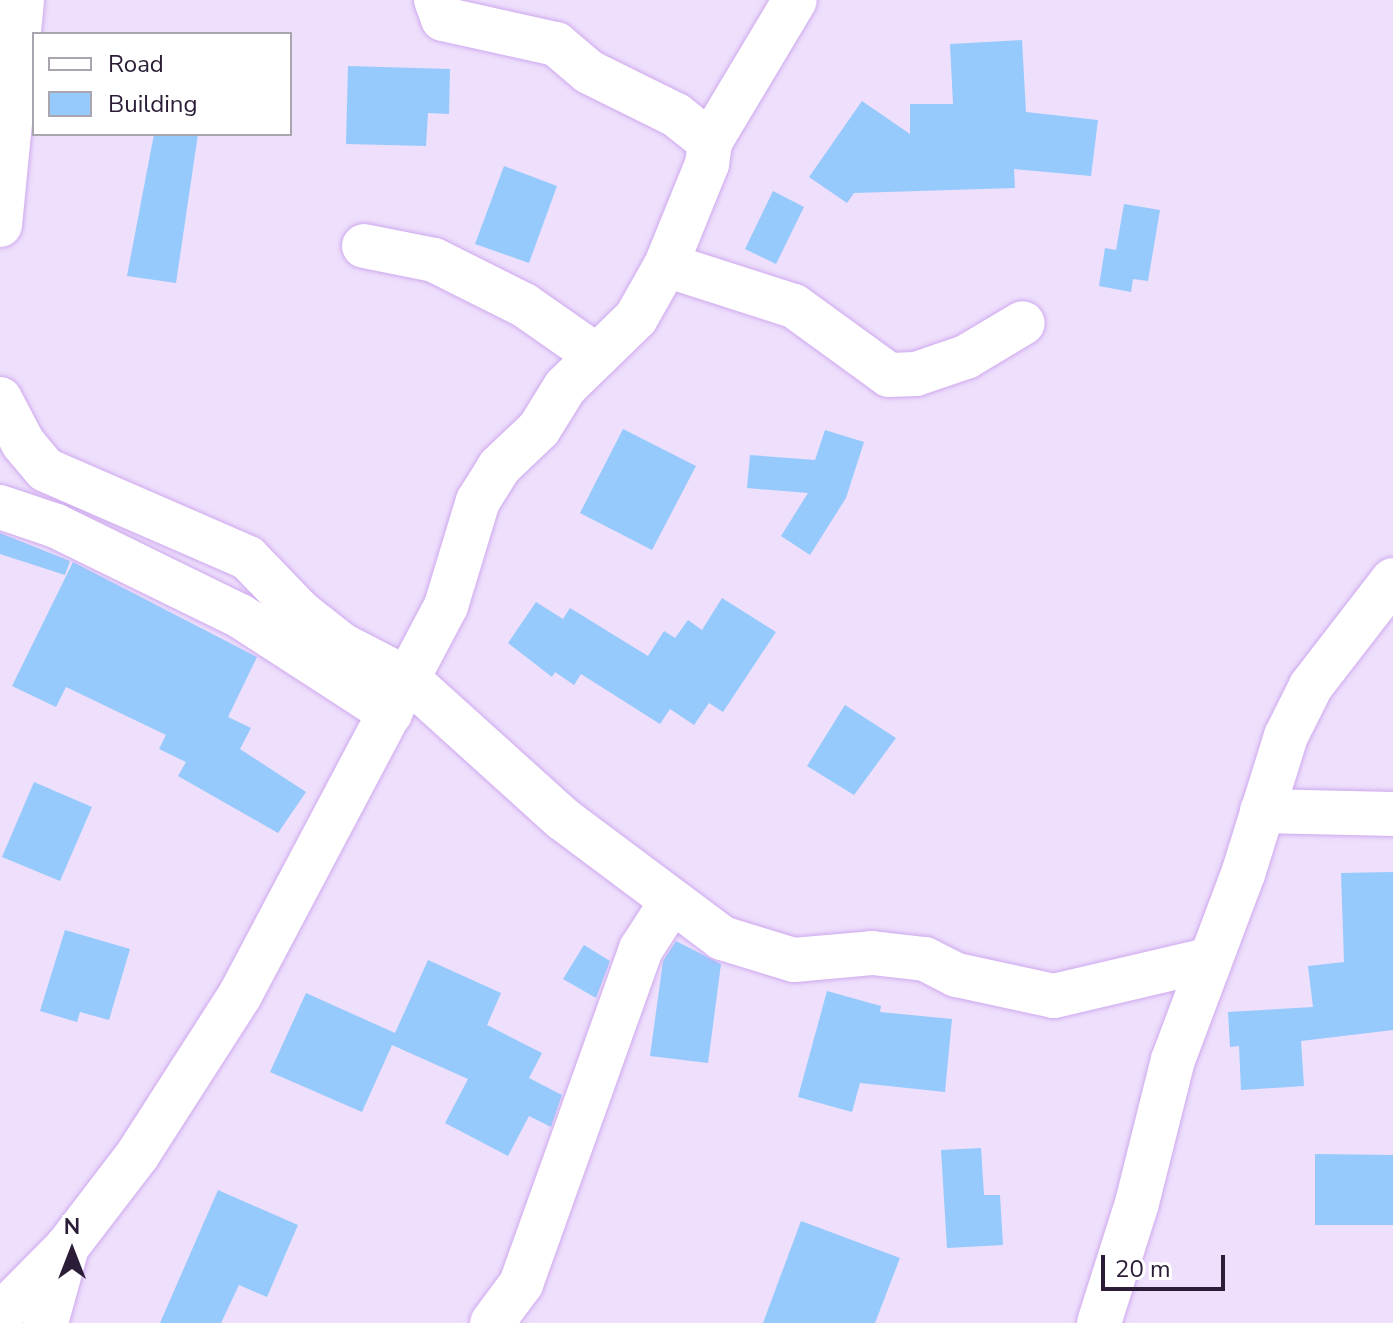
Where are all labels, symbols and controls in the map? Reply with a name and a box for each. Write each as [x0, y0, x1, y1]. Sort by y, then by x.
legend [32, 32, 292, 136]
text: Road [108, 48, 164, 80]
text: Building [108, 88, 198, 120]
north arrow [32, 1211, 112, 1291]
text: N [64, 1212, 80, 1242]
scale bar [1105, 1239, 1229, 1289]
text: 20 m [1115, 1253, 1171, 1285]

